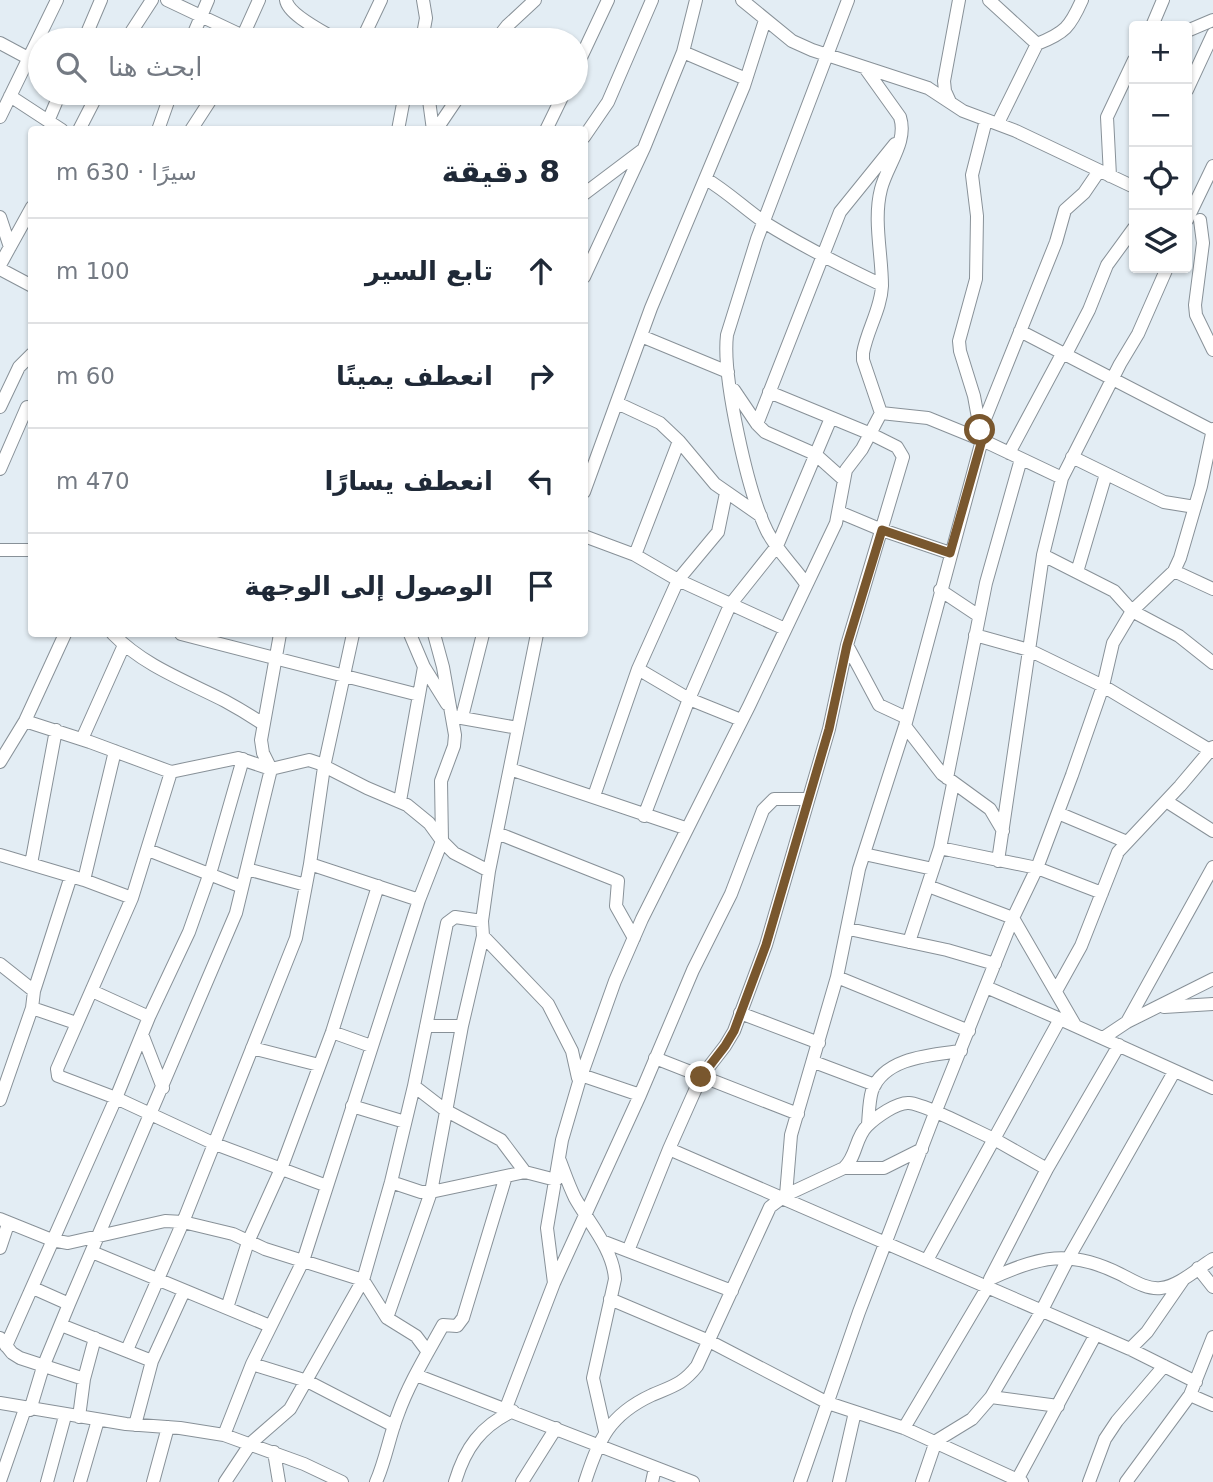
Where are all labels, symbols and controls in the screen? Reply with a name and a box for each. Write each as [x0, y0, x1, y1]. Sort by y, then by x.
map controls [1129, 21, 1192, 273]
button: + [1129, 21, 1192, 84]
search box [28, 28, 588, 105]
icon: search [52, 48, 90, 86]
text: ابحث هنا [108, 52, 203, 82]
button: − [1129, 84, 1192, 147]
button: locate [1129, 147, 1192, 210]
text: 8 دقيقة [442, 154, 560, 189]
text: سيرًا · 630 m [56, 159, 197, 185]
button: layers [1129, 210, 1192, 273]
icon: ahead [522, 252, 560, 290]
text: تابع السير [365, 256, 493, 286]
text: 100 m [56, 258, 130, 284]
icon: right [522, 357, 560, 395]
text: انعطف يمينًا [336, 361, 493, 391]
text: 60 m [56, 363, 115, 389]
route start [964, 414, 995, 445]
icon: left [522, 462, 560, 500]
text: انعطف يسارًا [324, 466, 493, 496]
text: 470 m [56, 468, 130, 494]
icon: arrive [522, 567, 560, 605]
text: الوصول إلى الوجهة [244, 571, 493, 601]
route end [685, 1061, 716, 1092]

